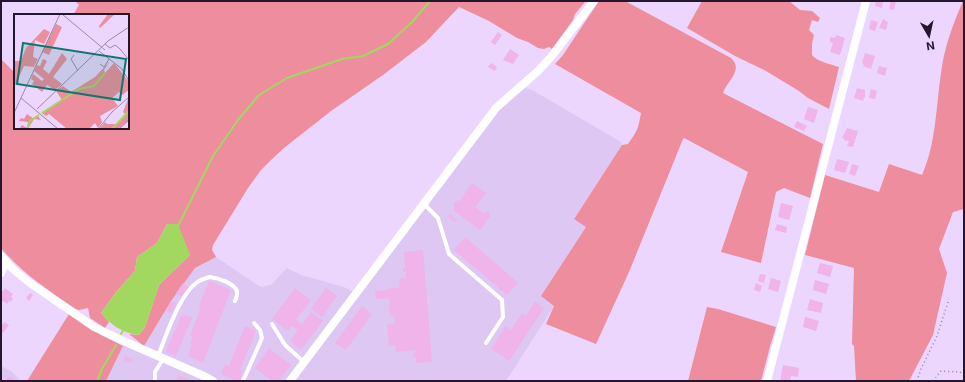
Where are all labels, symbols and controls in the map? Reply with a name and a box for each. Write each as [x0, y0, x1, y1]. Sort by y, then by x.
inset map [14, 14, 129, 129]
north arrow [909, 16, 949, 56]
text: N [925, 38, 936, 53]

